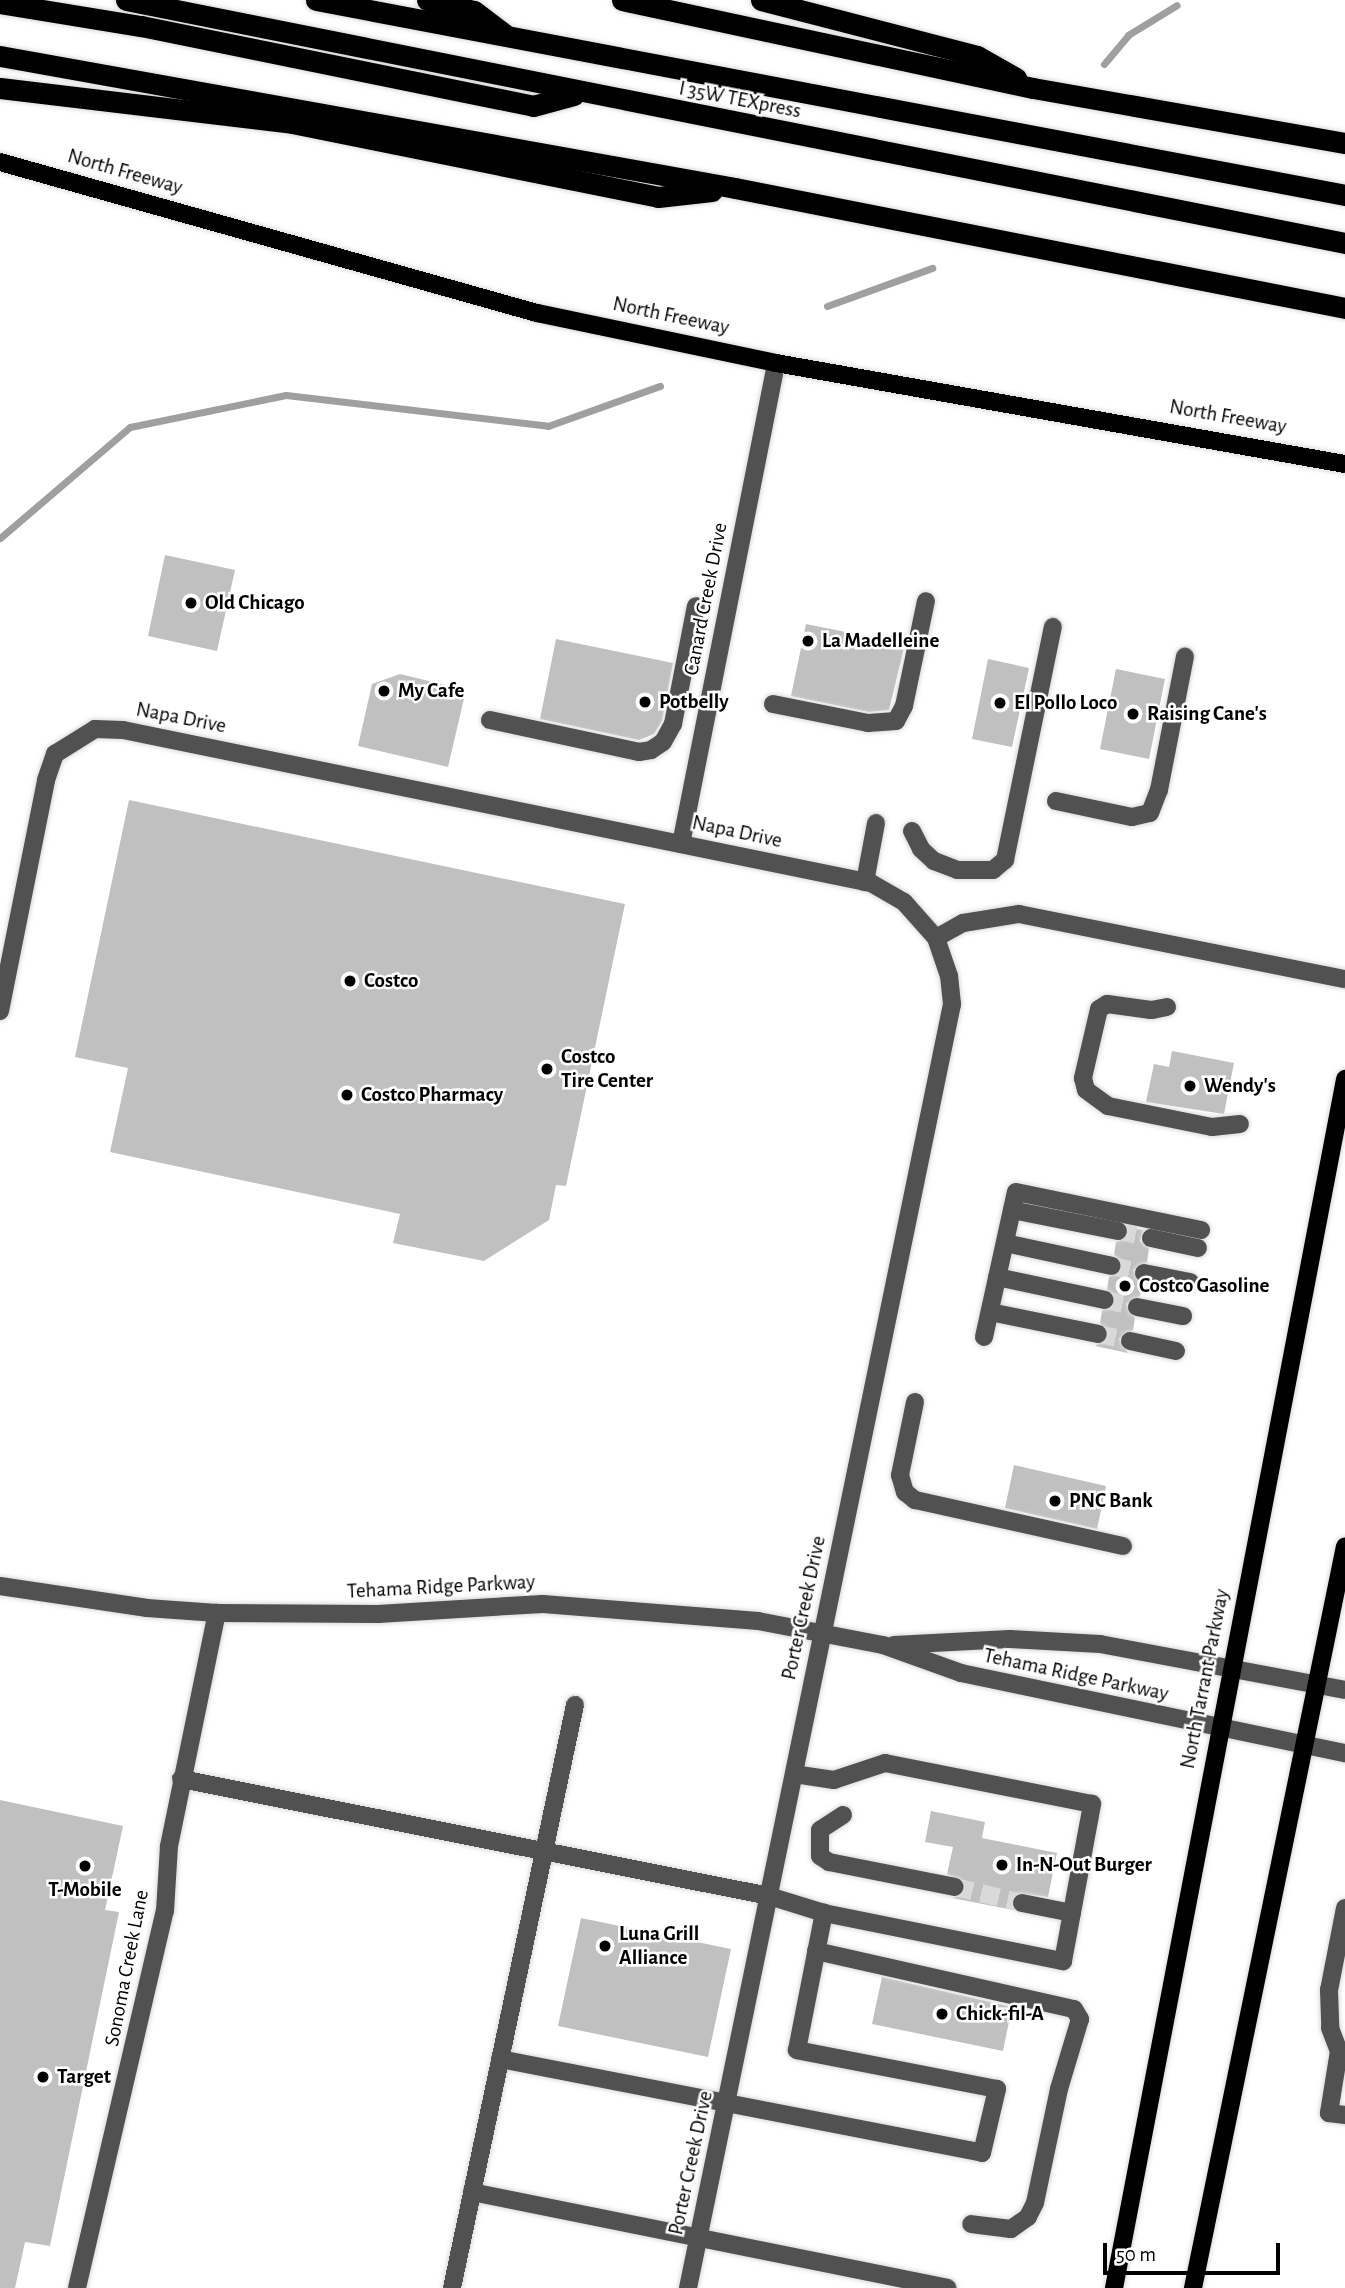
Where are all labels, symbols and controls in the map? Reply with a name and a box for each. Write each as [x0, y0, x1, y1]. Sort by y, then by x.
street label: I 35W TEXpress [677, 76, 803, 124]
street label: North Freeway [65, 144, 185, 200]
street label: North Freeway [610, 291, 732, 341]
street label: North Freeway [1167, 394, 1289, 440]
street label: Canard Creek Drive [679, 520, 733, 678]
place label: Old Chicago [205, 590, 305, 616]
marker: Old Chicago [183, 595, 199, 611]
place label: La Madelleine [822, 628, 939, 654]
marker: La Madelleine [800, 633, 816, 649]
place label: My Cafe [398, 678, 464, 704]
marker: My Cafe [376, 683, 392, 699]
place label: Potbelly [659, 689, 729, 715]
place label: El Pollo Loco [1014, 690, 1117, 716]
marker: Potbelly [637, 694, 653, 710]
marker: El Pollo Loco [992, 695, 1008, 711]
street label: Napa Drive [134, 697, 228, 739]
place label: Raising Cane's [1147, 701, 1267, 727]
marker: Raising Cane's [1125, 706, 1141, 722]
street label: Napa Drive [690, 810, 784, 854]
place label: Costco [364, 968, 418, 994]
marker: Costco [342, 973, 358, 989]
place label: Costco Tire Center [561, 1044, 653, 1094]
marker: Costco Tire Center [539, 1061, 555, 1077]
place label: Wendy's [1204, 1073, 1276, 1099]
marker: Wendy's [1182, 1078, 1198, 1094]
place label: Costco Pharmacy [361, 1082, 503, 1108]
marker: Costco Pharmacy [339, 1087, 355, 1103]
place label: Costco Gasoline [1139, 1273, 1269, 1299]
marker: Costco Gasoline [1117, 1278, 1133, 1294]
place label: PNC Bank [1069, 1488, 1153, 1514]
marker: PNC Bank [1047, 1493, 1063, 1509]
street label: Porter Creek Drive [776, 1534, 832, 1682]
street label: Tehama Ridge Parkway [346, 1569, 536, 1605]
street label: North Tarrant Parkway [1175, 1587, 1235, 1771]
street label: Tehama Ridge Parkway [981, 1643, 1171, 1707]
place label: In-N-Out Burger [1016, 1852, 1152, 1878]
marker: In-N-Out Burger [994, 1857, 1010, 1873]
marker: T-Mobile [77, 1858, 93, 1874]
place label: T-Mobile [48, 1877, 122, 1903]
street label: Sonoma Creek Lane [99, 1888, 155, 2048]
place label: Luna Grill Alliance [619, 1921, 699, 1971]
marker: Luna Grill Alliance [597, 1938, 613, 1954]
place label: Chick-fil-A [956, 2001, 1044, 2027]
marker: Chick-fil-A [934, 2006, 950, 2022]
place label: Target [57, 2064, 111, 2090]
marker: Target [35, 2069, 51, 2085]
street label: Porter Creek Drive [663, 2089, 719, 2237]
scale bar [1107, 2228, 1284, 2272]
text: 50 m [1116, 2244, 1156, 2265]

